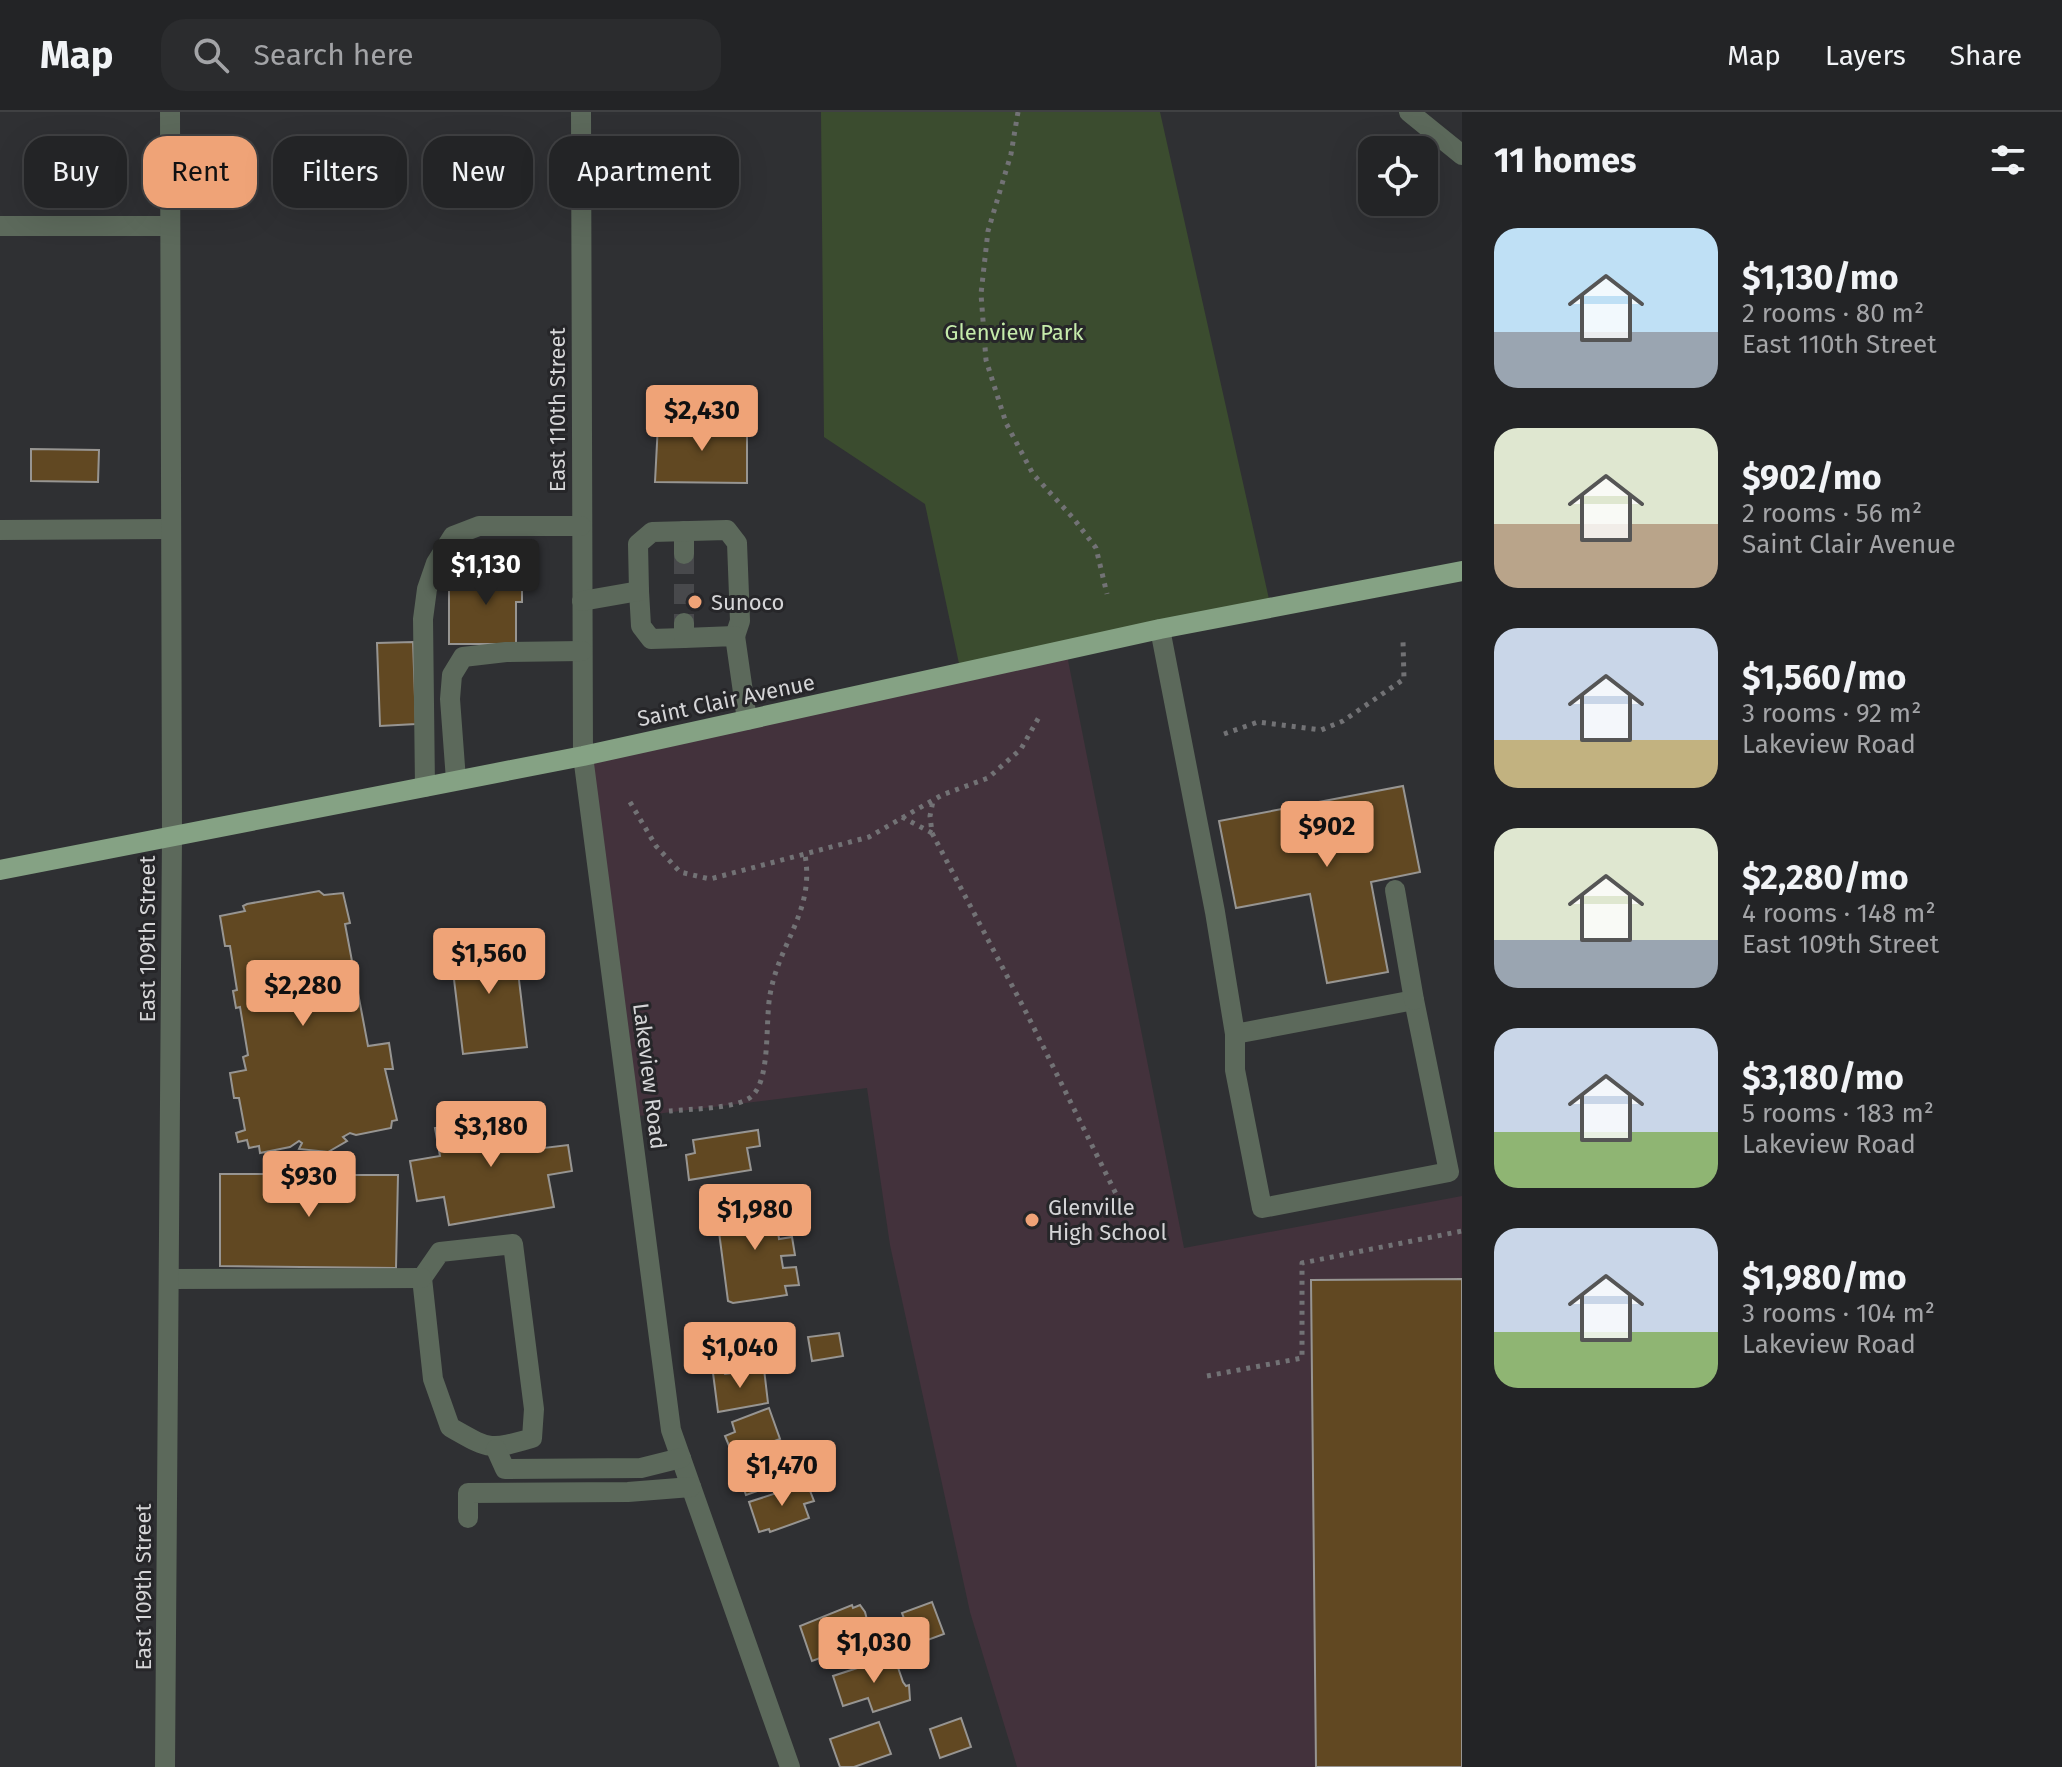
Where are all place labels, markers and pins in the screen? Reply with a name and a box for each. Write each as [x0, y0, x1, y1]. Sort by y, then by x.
pin: $2,430 [637, 385, 767, 453]
pin: $1,130 [421, 539, 551, 607]
place label: Sunoco [711, 589, 784, 616]
marker: Sunoco [686, 593, 704, 611]
pin: $902 [1280, 801, 1374, 869]
pin: $1,560 [424, 928, 554, 996]
pin: $2,280 [238, 960, 368, 1028]
pin: $3,180 [426, 1101, 556, 1169]
pin: $930 [262, 1151, 356, 1219]
pin: $1,980 [690, 1184, 820, 1252]
place label: Glenville High School [1048, 1194, 1167, 1246]
marker: Glenville High School [1023, 1211, 1041, 1229]
pin: $1,040 [675, 1322, 805, 1390]
pin: $1,470 [717, 1440, 847, 1508]
pin: $1,030 [809, 1617, 939, 1685]

